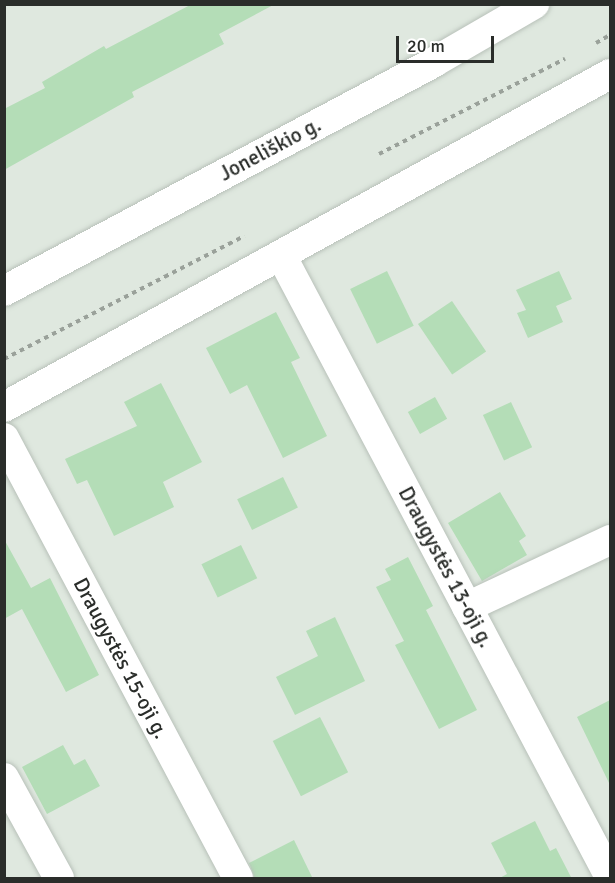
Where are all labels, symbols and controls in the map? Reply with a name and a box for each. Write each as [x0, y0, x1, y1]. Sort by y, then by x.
scale bar [399, 24, 496, 62]
text: 20 m [407, 35, 445, 57]
street label: Joneliškio g. [215, 112, 325, 186]
street label: Draugystės 13-oji g. [393, 482, 499, 652]
street label: Draugystės 15-oji g. [68, 573, 174, 743]

